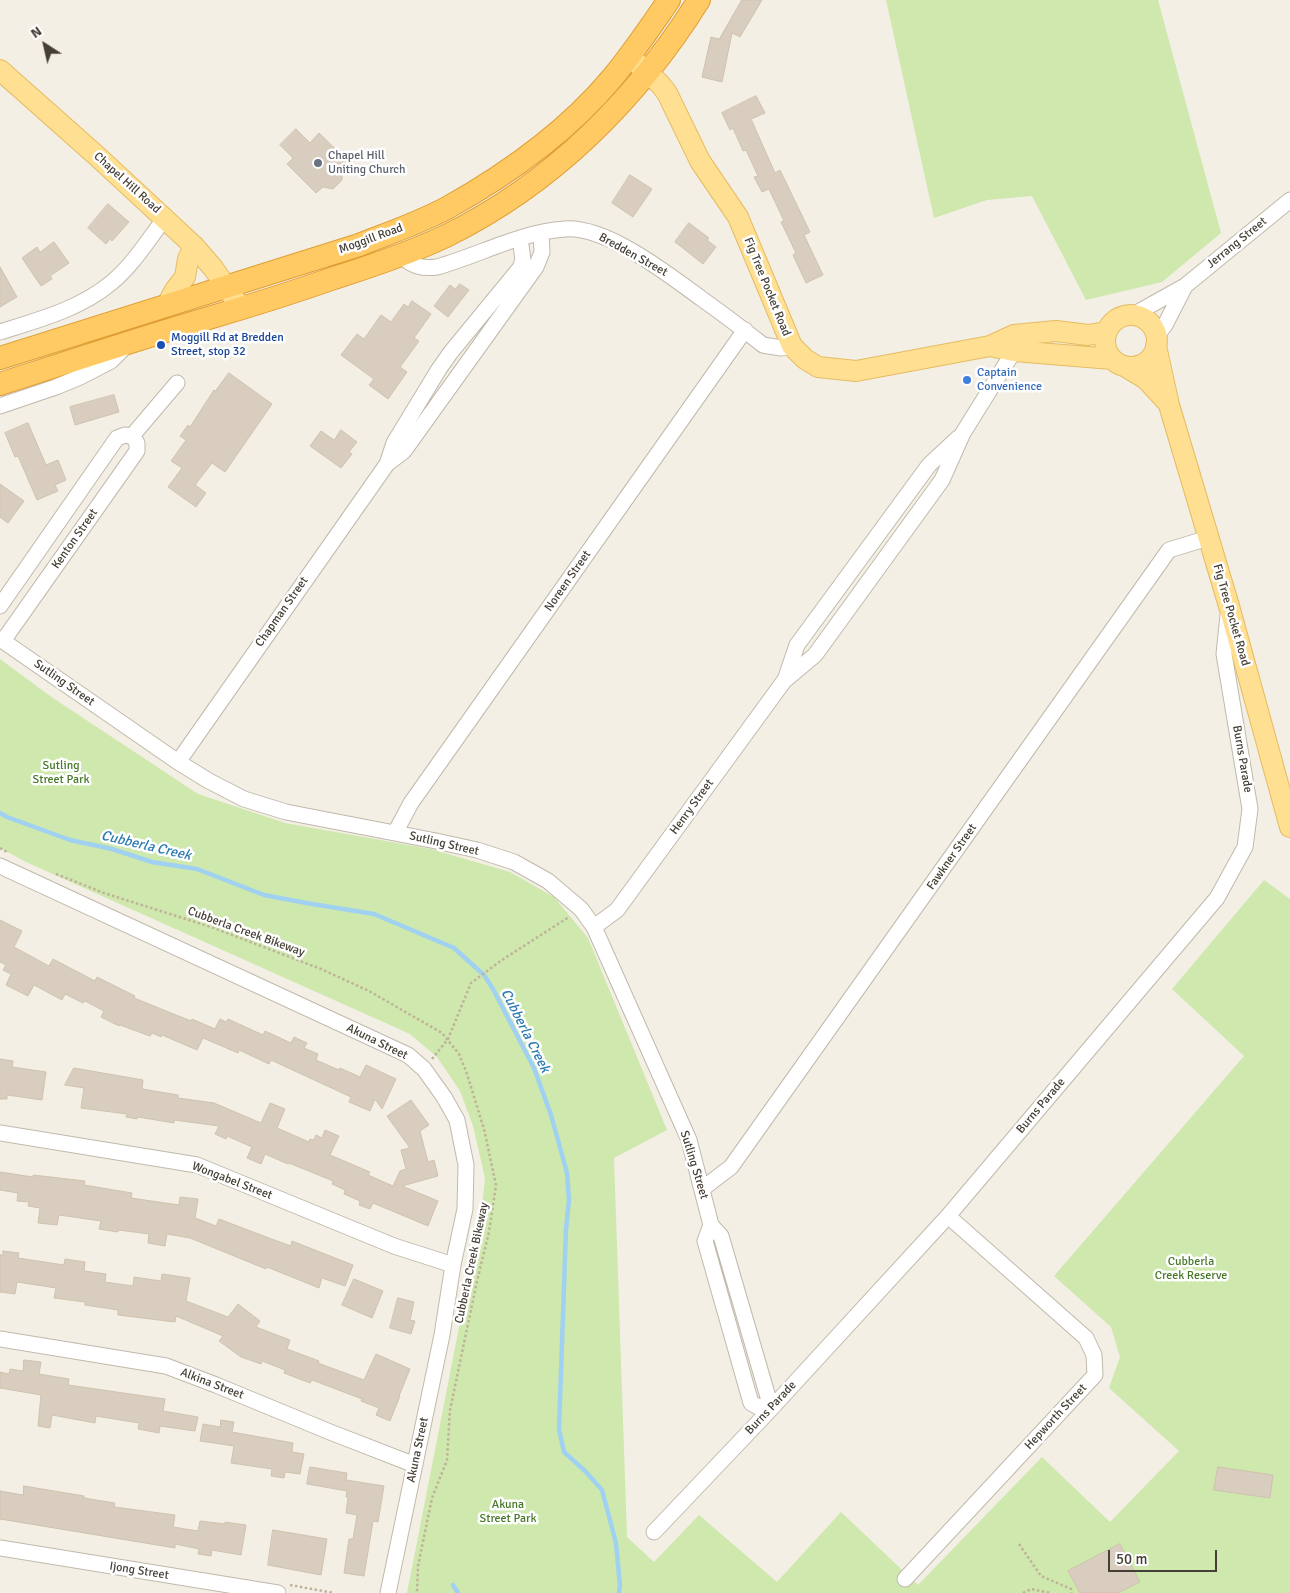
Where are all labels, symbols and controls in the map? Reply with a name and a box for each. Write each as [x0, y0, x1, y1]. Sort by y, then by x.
north arrow [20, 20, 70, 70]
text: N [27, 23, 45, 42]
street label: Chapel Hill Road [91, 149, 163, 217]
place label: Chapel Hill Uniting Church [328, 149, 406, 177]
marker: Chapel Hill Uniting Church [312, 157, 324, 169]
street label: Jerrang Street [1204, 214, 1270, 272]
street label: Moggill Road [337, 221, 405, 257]
street label: Bredden Street [596, 230, 670, 280]
street label: Fig Tree Pocket Road [741, 235, 793, 339]
place label: Moggill Rd at Bredden Street, stop 32 [171, 331, 284, 359]
marker: Moggill Rd at Bredden Street, stop 32 [155, 339, 167, 351]
place label: Captain Convenience [977, 366, 1042, 394]
marker: Captain Convenience [961, 374, 973, 386]
street label: Kenton Street [49, 506, 101, 572]
street label: Noreen Street [542, 548, 594, 614]
street label: Fig Tree Pocket Road [1210, 562, 1252, 668]
street label: Chapman Street [252, 574, 312, 650]
street label: Sutling Street [31, 657, 97, 709]
street label: Burns Parade [1229, 724, 1255, 794]
park label: Sutling Street Park [33, 759, 89, 787]
street label: Henry Street [667, 777, 717, 837]
street label: Fawkner Street [924, 821, 980, 893]
water label: Cubberla Creek [99, 828, 193, 864]
street label: Sutling Street [408, 829, 480, 859]
street label: Cubberla Creek Bikeway [186, 904, 306, 960]
water label: Cubberla Creek [497, 986, 553, 1076]
street label: Akuna Street [344, 1021, 410, 1063]
street label: Burns Parade [1014, 1075, 1068, 1137]
street label: Sutling Street [677, 1129, 711, 1201]
street label: Wongabel Street [190, 1159, 274, 1203]
street label: Cubberla Creek Bikeway [452, 1201, 492, 1325]
park label: Cubberla Creek Reserve [1155, 1255, 1227, 1283]
street label: Alkina Street [178, 1365, 246, 1403]
street label: Burns Parade [743, 1378, 799, 1438]
street label: Hepworth Street [1022, 1381, 1090, 1453]
street label: Akuna Street [404, 1416, 432, 1484]
park label: Akuna Street Park [480, 1498, 536, 1526]
scale bar [1110, 1540, 1219, 1572]
text: 50 m [1116, 1550, 1147, 1568]
street label: Ijong Street [108, 1559, 170, 1583]

